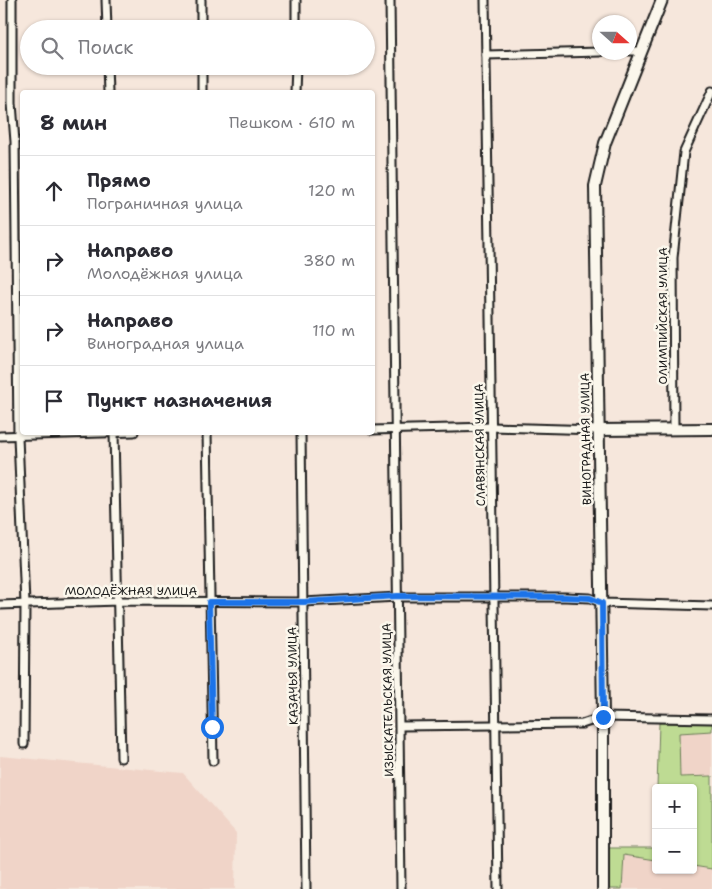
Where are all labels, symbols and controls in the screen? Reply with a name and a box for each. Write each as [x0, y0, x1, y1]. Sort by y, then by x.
north arrow [592, 15, 637, 60]
search box [20, 20, 375, 75]
icon: search [38, 34, 66, 62]
text: Поиск [78, 35, 133, 60]
text: 8 мин [40, 109, 107, 137]
text: Пешком · 610 m [229, 112, 355, 133]
text: Прямо [87, 168, 151, 193]
icon: ahead [40, 177, 68, 205]
text: 120 m [308, 180, 355, 201]
text: Пограничная улица [87, 193, 243, 214]
text: Направо [87, 238, 173, 263]
icon: right [40, 247, 68, 275]
street label: ОЛИМПИЙСКАЯ УЛИЦА [655, 247, 671, 385]
text: 380 m [303, 250, 355, 271]
text: Молодёжная улица [87, 263, 243, 284]
text: Направо [87, 308, 173, 333]
icon: right [40, 317, 68, 345]
text: 110 m [312, 320, 355, 341]
text: Виноградная улица [87, 333, 244, 354]
street label: ВИНОГРАДНАЯ УЛИЦА [577, 373, 595, 505]
street label: СЛАВЯНСКАЯ УЛИЦА [471, 383, 489, 507]
icon: arrive [40, 387, 68, 415]
text: Пункт назначения [87, 388, 272, 413]
street label: МОЛОДЁЖНАЯ УЛИЦА [65, 583, 198, 599]
street label: ИЗЫСКАТЕЛЬСКАЯ УЛИЦА [379, 623, 397, 777]
street label: КАЗАЧЬЯ УЛИЦА [284, 626, 302, 725]
route end [592, 706, 615, 729]
route start [201, 716, 224, 739]
map controls [652, 784, 697, 874]
button: + [652, 784, 697, 829]
button: − [652, 829, 697, 874]

